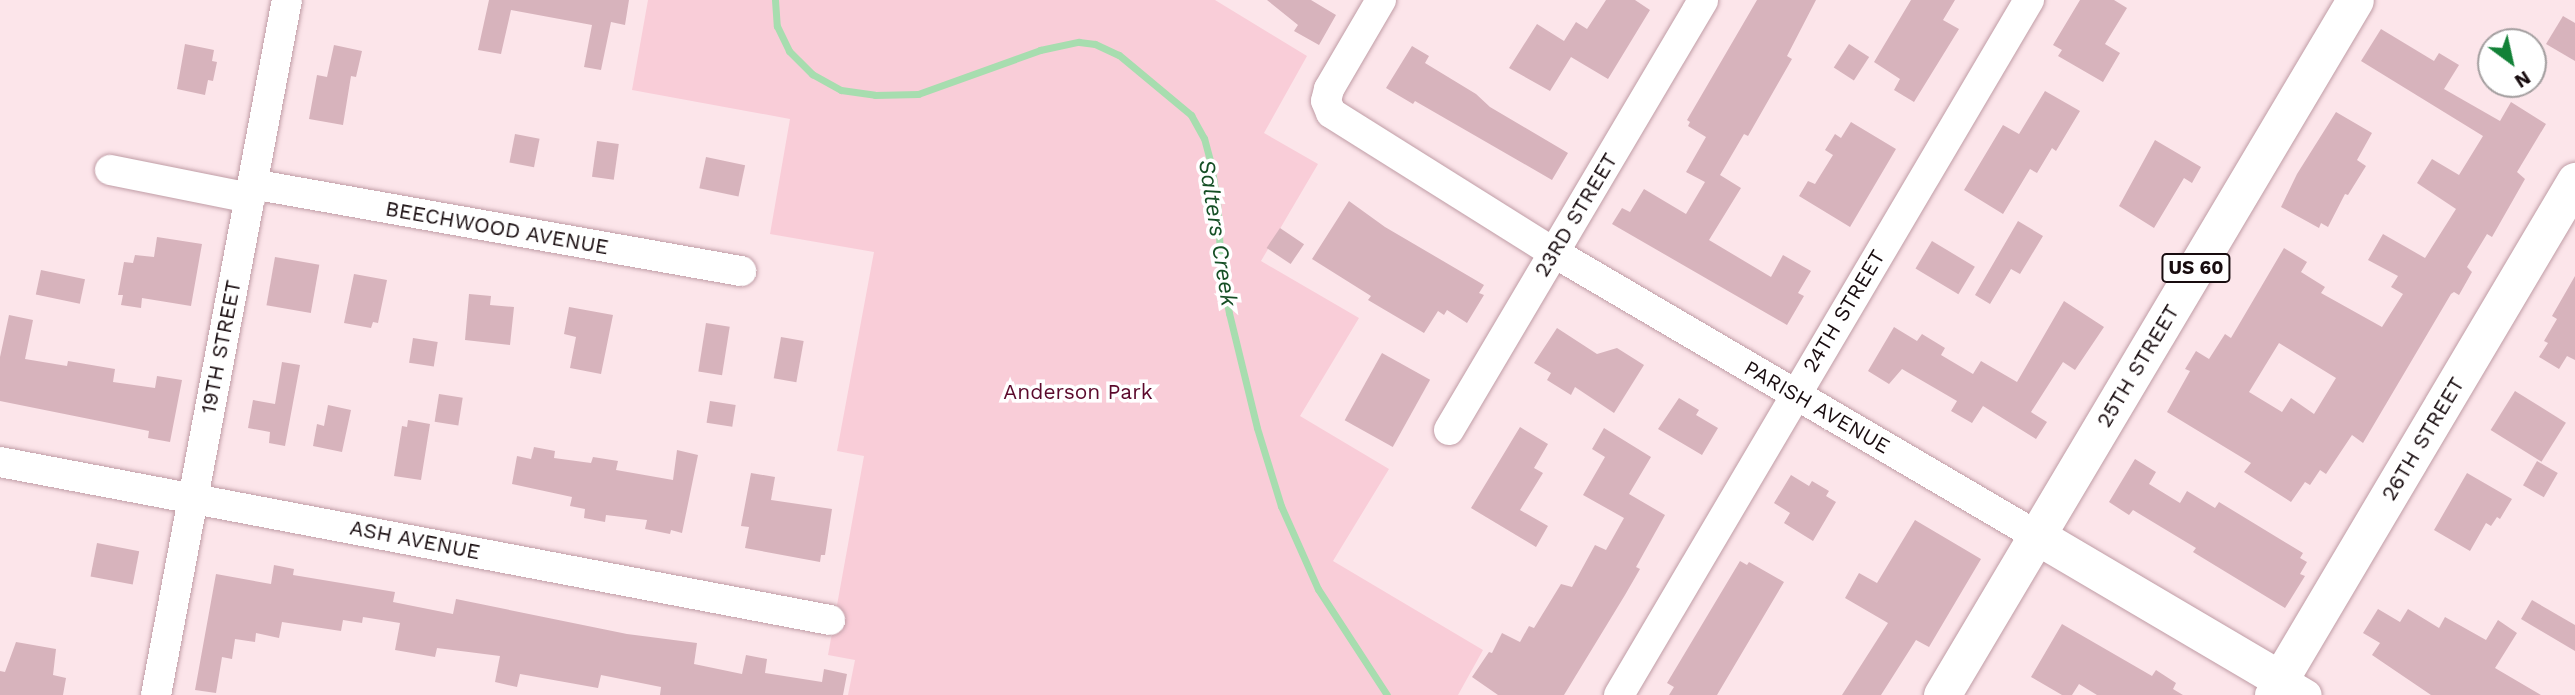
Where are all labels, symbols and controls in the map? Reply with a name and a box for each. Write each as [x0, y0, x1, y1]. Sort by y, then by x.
north arrow [2477, 28, 2547, 98]
text: N [2510, 66, 2535, 93]
street label: 23RD STREET [1529, 149, 1623, 281]
water label: Salters Creek [1192, 157, 1242, 309]
street label: BEECHWOOD AVENUE [383, 196, 611, 260]
street label: 24TH STREET [1798, 245, 1890, 377]
road number: US 60 [2161, 252, 2231, 284]
street label: 19TH STREET [196, 278, 246, 416]
street label: 25TH STREET [2091, 300, 2185, 432]
street label: PARISH AVENUE [1739, 355, 1895, 459]
street label: 26TH STREET [2376, 373, 2470, 505]
park label: Anderson Park [1003, 379, 1153, 405]
street label: ASH AVENUE [347, 515, 483, 565]

